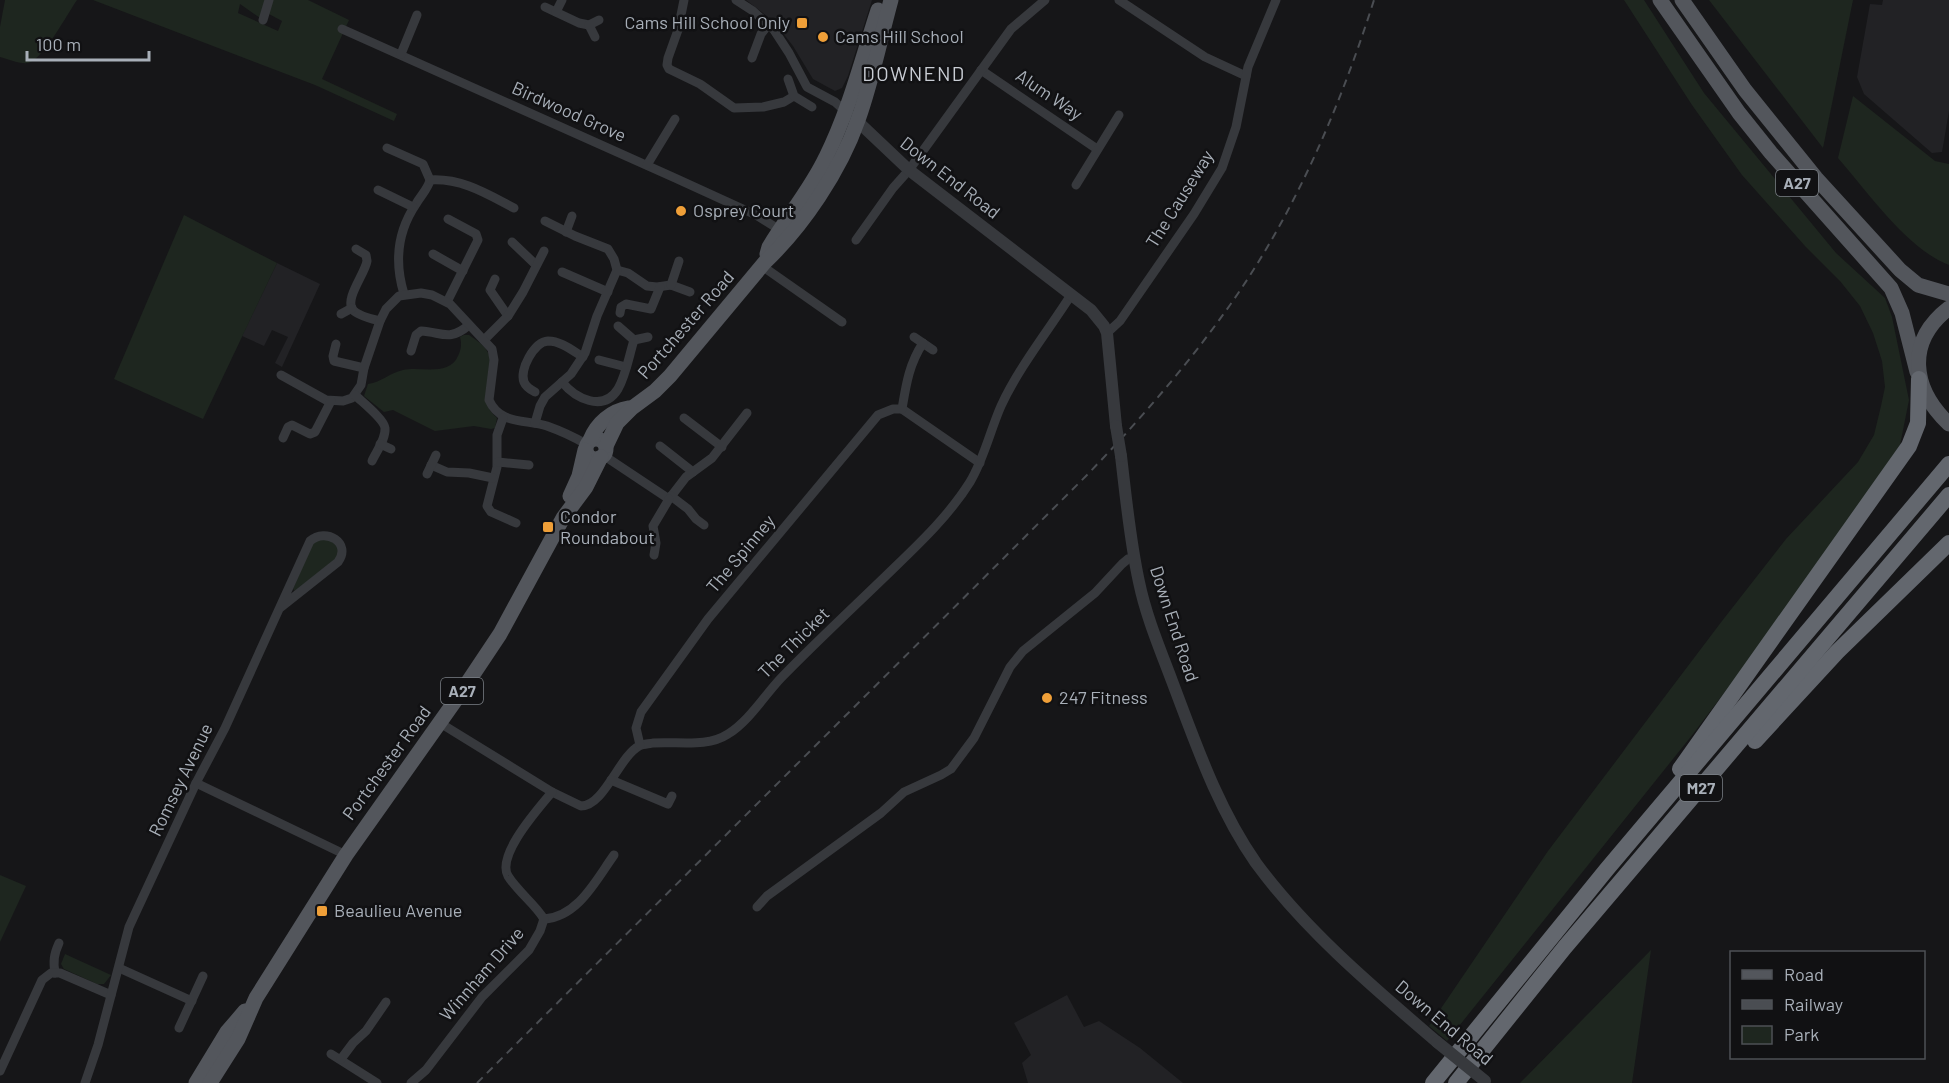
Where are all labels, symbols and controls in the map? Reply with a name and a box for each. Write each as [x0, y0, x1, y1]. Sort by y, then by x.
place label: Cams Hill School Only [624, 11, 790, 33]
marker: Cams Hill School Only [795, 16, 809, 30]
scale bar [27, 24, 148, 62]
place label: Cams Hill School [835, 25, 964, 47]
marker: Cams Hill School [816, 30, 830, 44]
text: 100 m [36, 33, 81, 55]
district label: DOWNEND [862, 61, 966, 85]
street label: Alum Way [1012, 64, 1087, 124]
street label: Birdwood Grove [509, 76, 630, 146]
street label: Down End Road [896, 131, 1005, 223]
street label: The Causeway [1140, 146, 1218, 251]
road number: A27 [1776, 170, 1818, 196]
place label: Osprey Court [693, 199, 794, 221]
marker: Osprey Court [674, 204, 688, 218]
street label: Portchester Road [632, 266, 738, 383]
place label: Condor Roundabout [560, 505, 655, 548]
street label: The Spinney [701, 510, 779, 597]
marker: Condor Roundabout [541, 520, 555, 534]
street label: Down End Road [1146, 563, 1204, 684]
street label: The Thicket [753, 602, 833, 682]
road number: A27 [441, 678, 483, 704]
place label: 247 Fitness [1059, 686, 1148, 708]
marker: 247 Fitness [1040, 691, 1054, 705]
street label: Portchester Road [337, 701, 435, 824]
street label: Romsey Avenue [143, 720, 217, 840]
road number: M27 [1680, 775, 1722, 801]
place label: Beaulieu Avenue [334, 899, 462, 921]
marker: Beaulieu Avenue [315, 904, 329, 918]
street label: Winnham Drive [434, 922, 528, 1025]
legend [1730, 951, 1925, 1059]
text: Road [1784, 963, 1824, 985]
street label: Down End Road [1391, 975, 1498, 1069]
text: Railway [1784, 993, 1843, 1015]
text: Park [1784, 1023, 1819, 1045]

